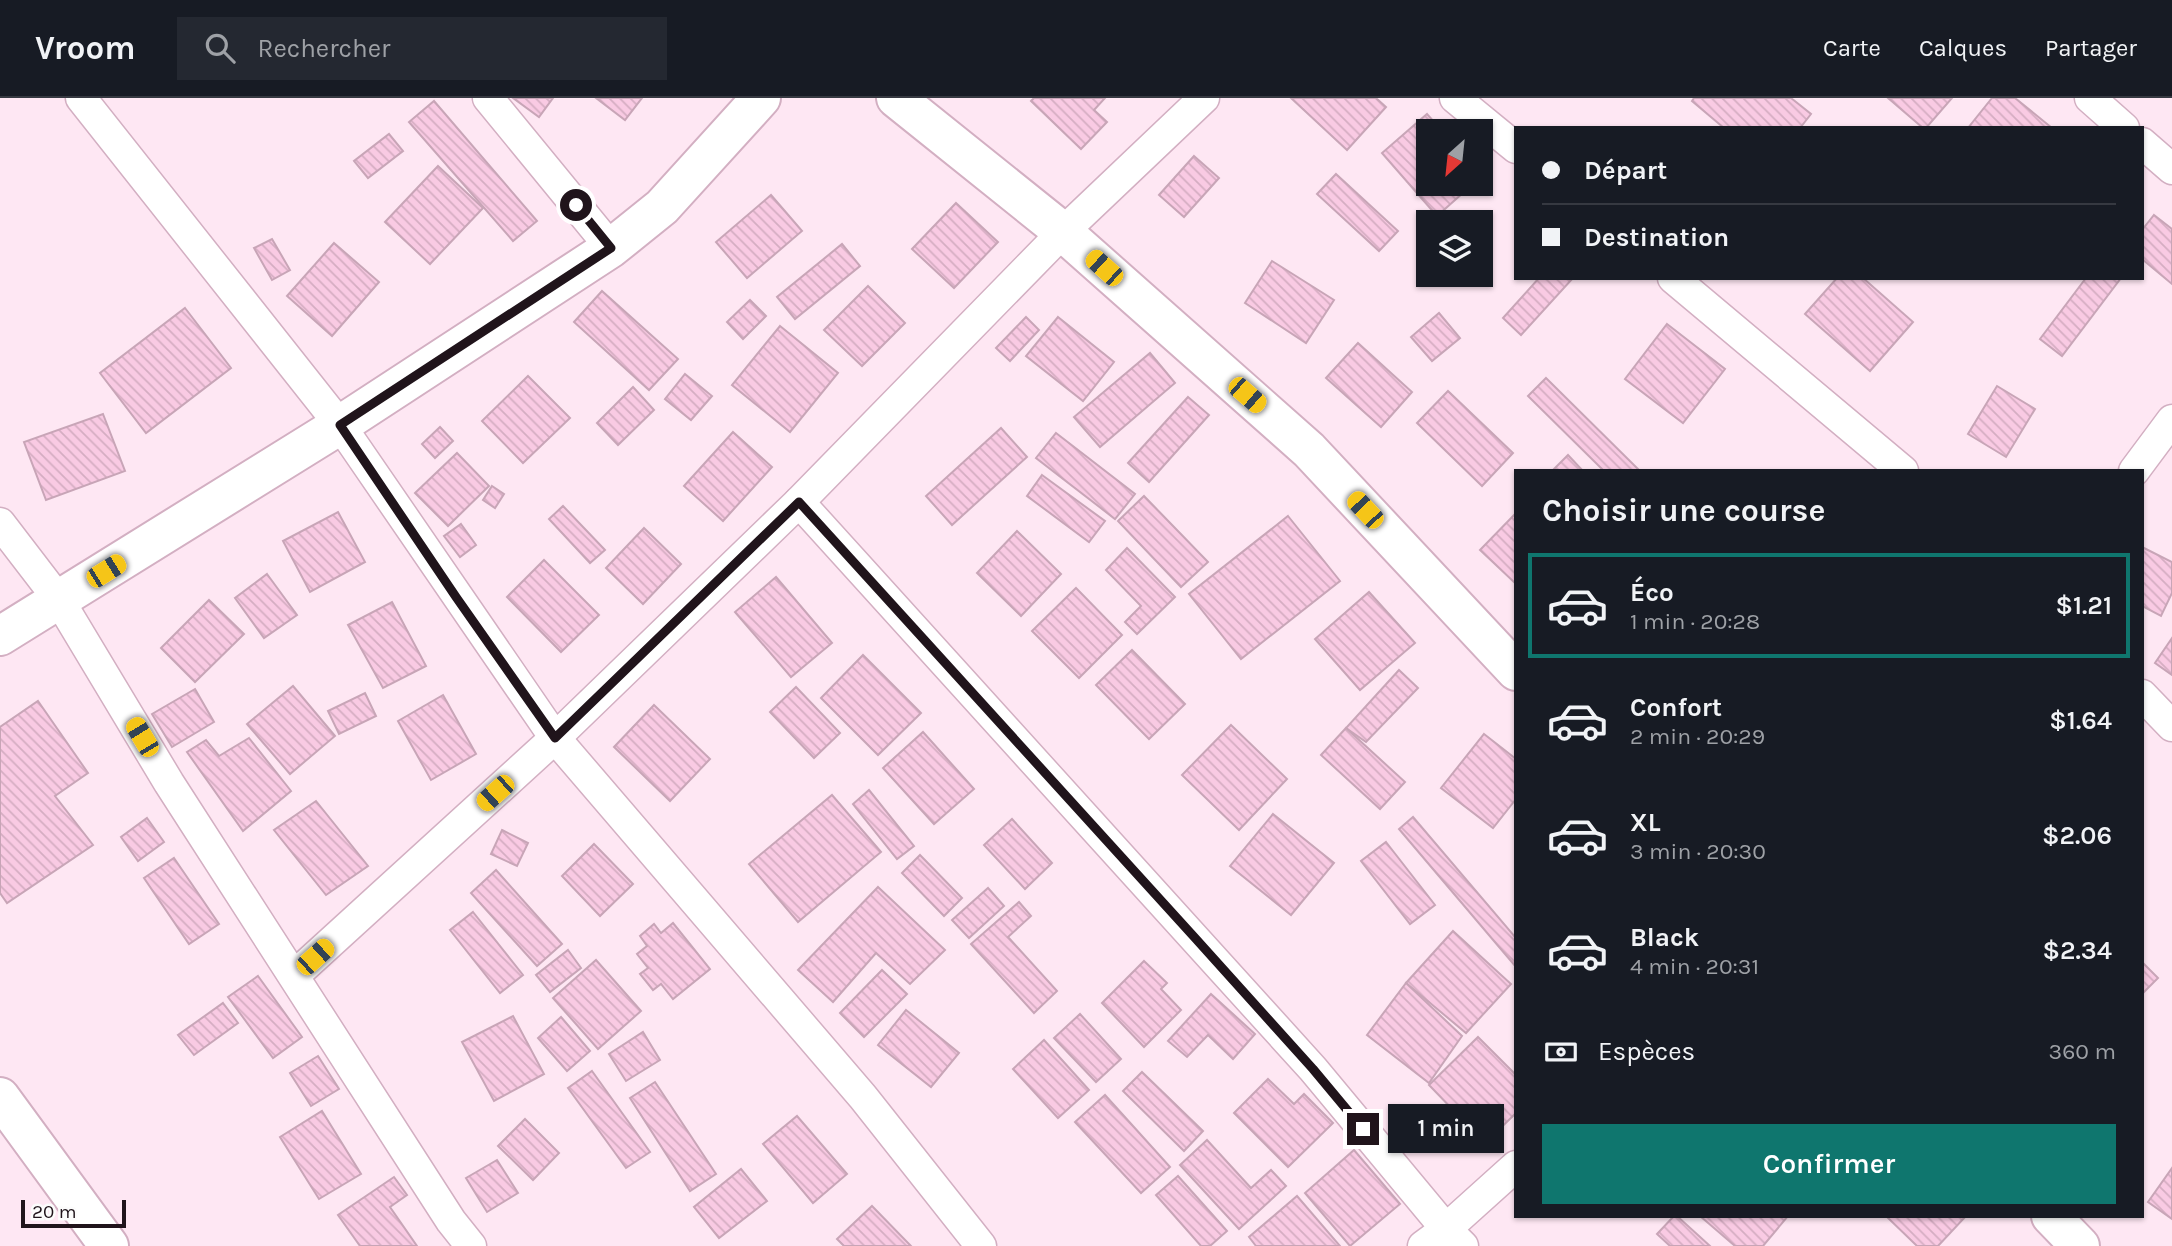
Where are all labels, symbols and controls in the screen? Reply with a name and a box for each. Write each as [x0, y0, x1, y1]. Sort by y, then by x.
search box [177, 17, 667, 80]
text: Vroom [35, 29, 135, 67]
icon: search [201, 29, 239, 67]
text: Rechercher [257, 33, 390, 64]
text: Carte [1823, 34, 1881, 62]
text: Calques [1919, 34, 2007, 62]
text: Partager [2045, 34, 2137, 62]
north arrow [1416, 119, 1493, 196]
map controls [1416, 119, 1493, 287]
text: Départ [1584, 155, 1667, 186]
route start [560, 189, 592, 221]
button: layers [1416, 210, 1493, 287]
text: Destination [1584, 222, 1729, 253]
car [1082, 246, 1127, 290]
car [1225, 373, 1270, 417]
car [1343, 487, 1388, 533]
text: Choisir une course [1542, 492, 1825, 529]
car [83, 551, 130, 591]
icon: car [1546, 574, 1609, 637]
text: Éco [1630, 577, 1674, 608]
text: $1.21 [2055, 590, 2112, 621]
text: 1 min · 20:28 [1630, 608, 1760, 635]
icon: car [1546, 689, 1609, 752]
text: Confort [1630, 692, 1722, 723]
text: $1.64 [2049, 705, 2112, 736]
car [123, 714, 162, 760]
text: 2 min · 20:29 [1630, 723, 1765, 750]
car [473, 771, 518, 815]
icon: car [1546, 804, 1609, 867]
text: XL [1630, 807, 1661, 838]
text: $2.06 [2042, 820, 2112, 851]
text: 3 min · 20:30 [1630, 838, 1766, 865]
icon: car [1546, 919, 1609, 982]
text: Black [1630, 922, 1699, 953]
car [293, 935, 338, 979]
text: $2.34 [2042, 935, 2112, 966]
text: 4 min · 20:31 [1630, 953, 1759, 980]
icon: cash [1542, 1033, 1580, 1071]
text: Espèces [1598, 1036, 1695, 1067]
text: 360 m [2049, 1038, 2116, 1065]
callout: 1 min [1388, 1104, 1503, 1154]
route end [1347, 1113, 1379, 1145]
text: 1 min [1417, 1115, 1475, 1142]
button: Confirmer [1542, 1124, 2116, 1204]
scale bar [21, 1197, 126, 1229]
text: 20 m [32, 1201, 77, 1223]

